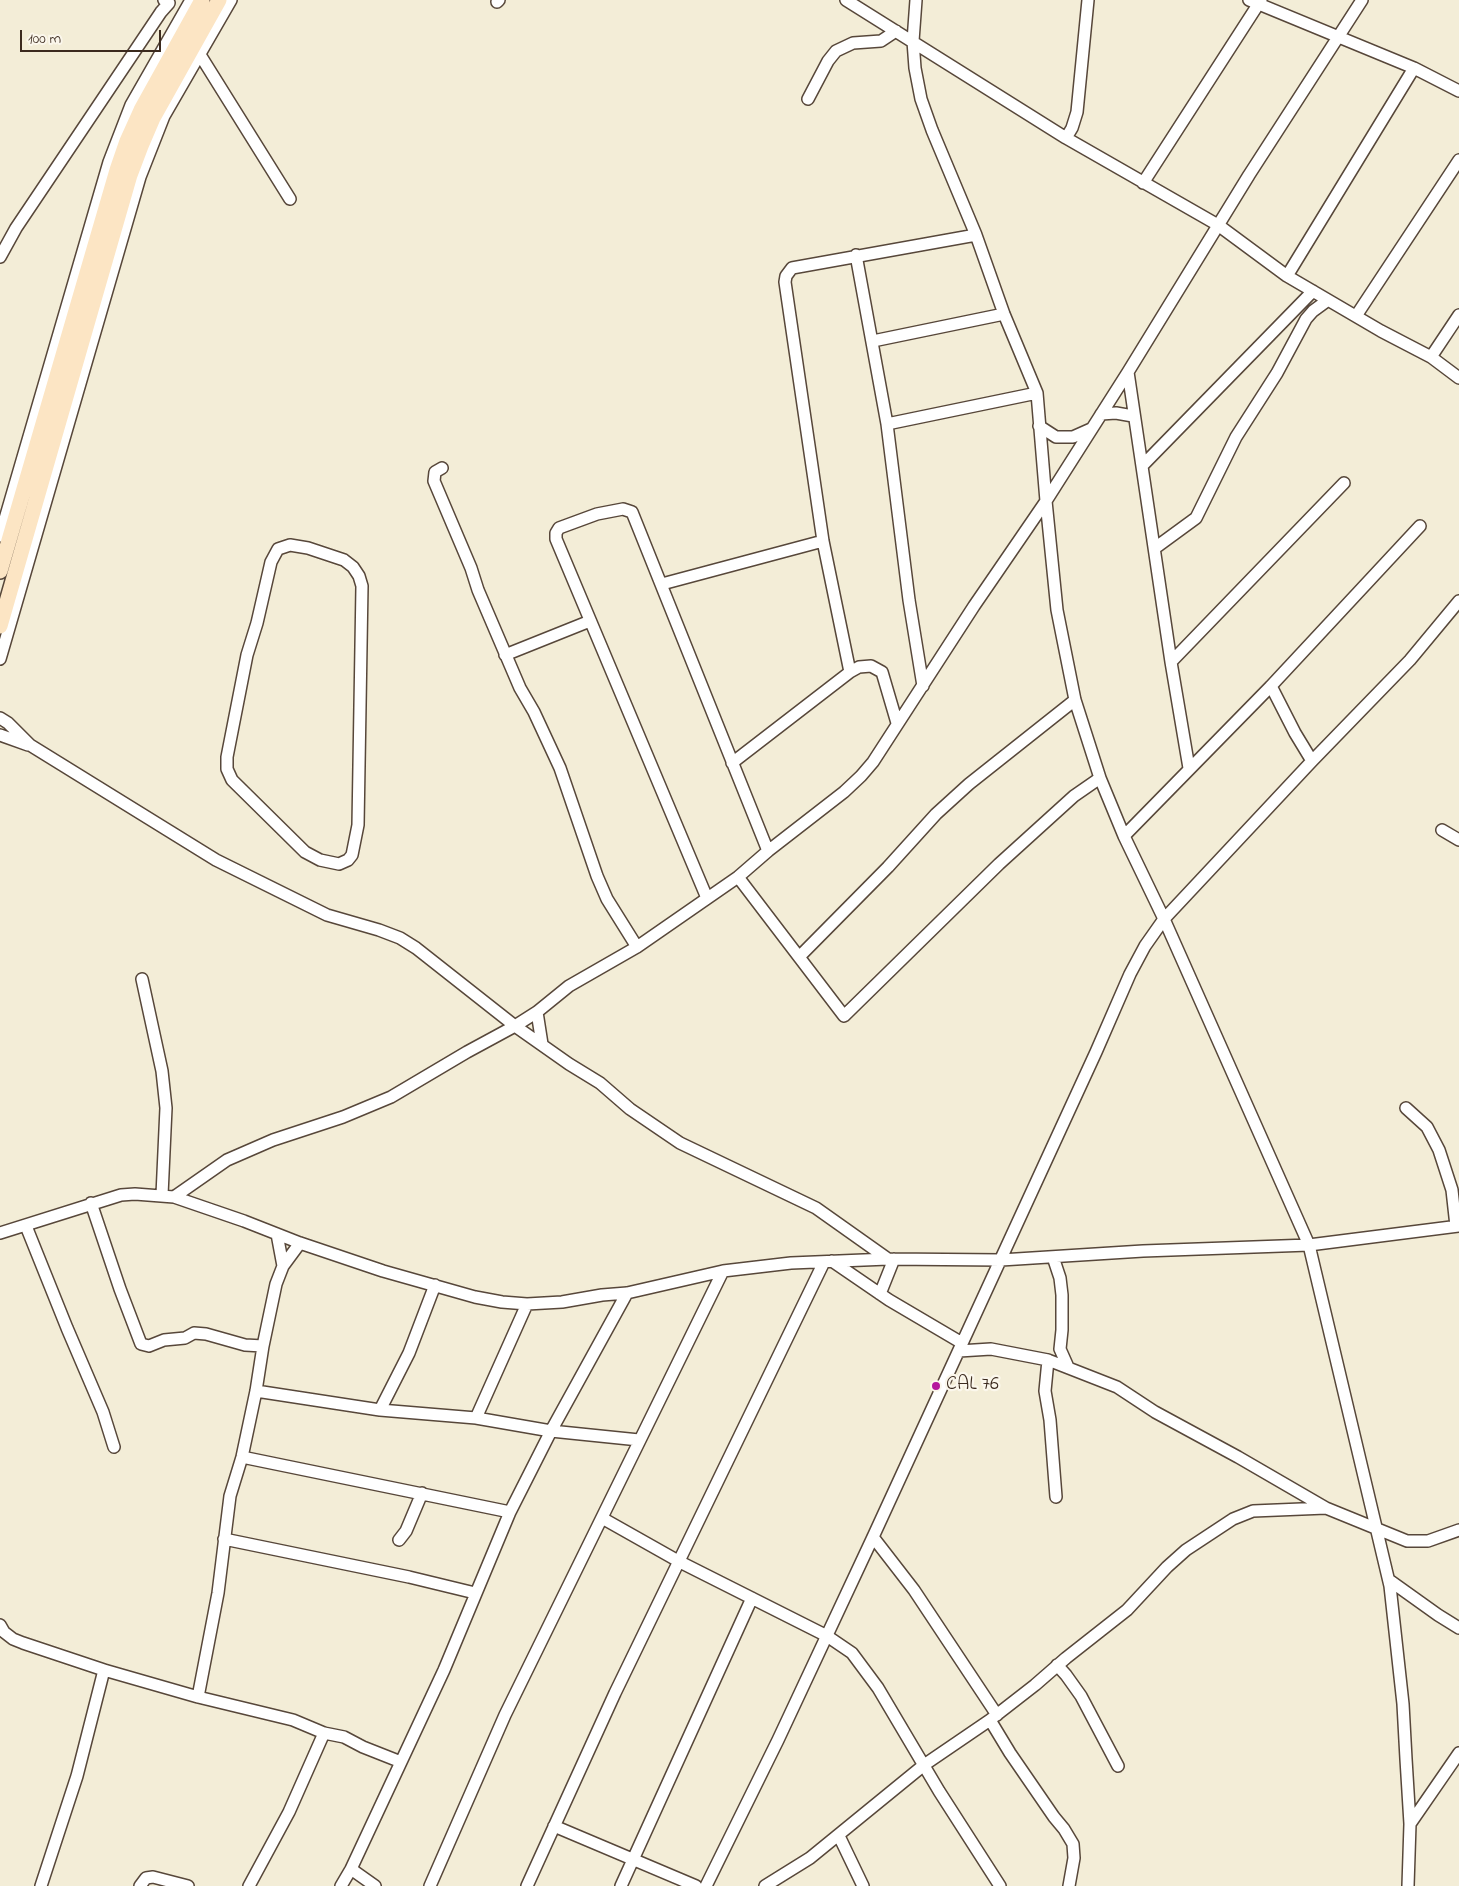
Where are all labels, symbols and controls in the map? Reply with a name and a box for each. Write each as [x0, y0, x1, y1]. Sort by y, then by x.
scale bar [22, 20, 164, 52]
text: 100 m [28, 28, 61, 50]
place label: CAL 76 [946, 1374, 999, 1398]
marker: CAL 76 [930, 1380, 942, 1392]

